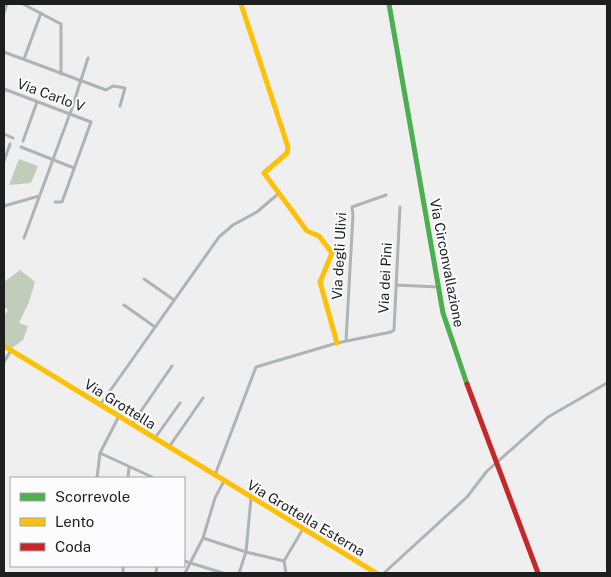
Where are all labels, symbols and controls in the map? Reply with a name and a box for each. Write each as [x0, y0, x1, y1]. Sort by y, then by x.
street label: Via Carlo V [15, 75, 88, 115]
street label: Via Circonvallazione [427, 197, 467, 329]
street label: Via degli Ulivi [329, 212, 349, 300]
street label: Via dei Pini [375, 242, 395, 314]
street label: Via Grottella [81, 376, 159, 432]
legend [10, 477, 185, 567]
street label: Via Grottella Esterna [244, 477, 368, 559]
text: Scorrevole [55, 488, 130, 505]
text: Lento [55, 513, 94, 530]
text: Coda [55, 538, 91, 555]

